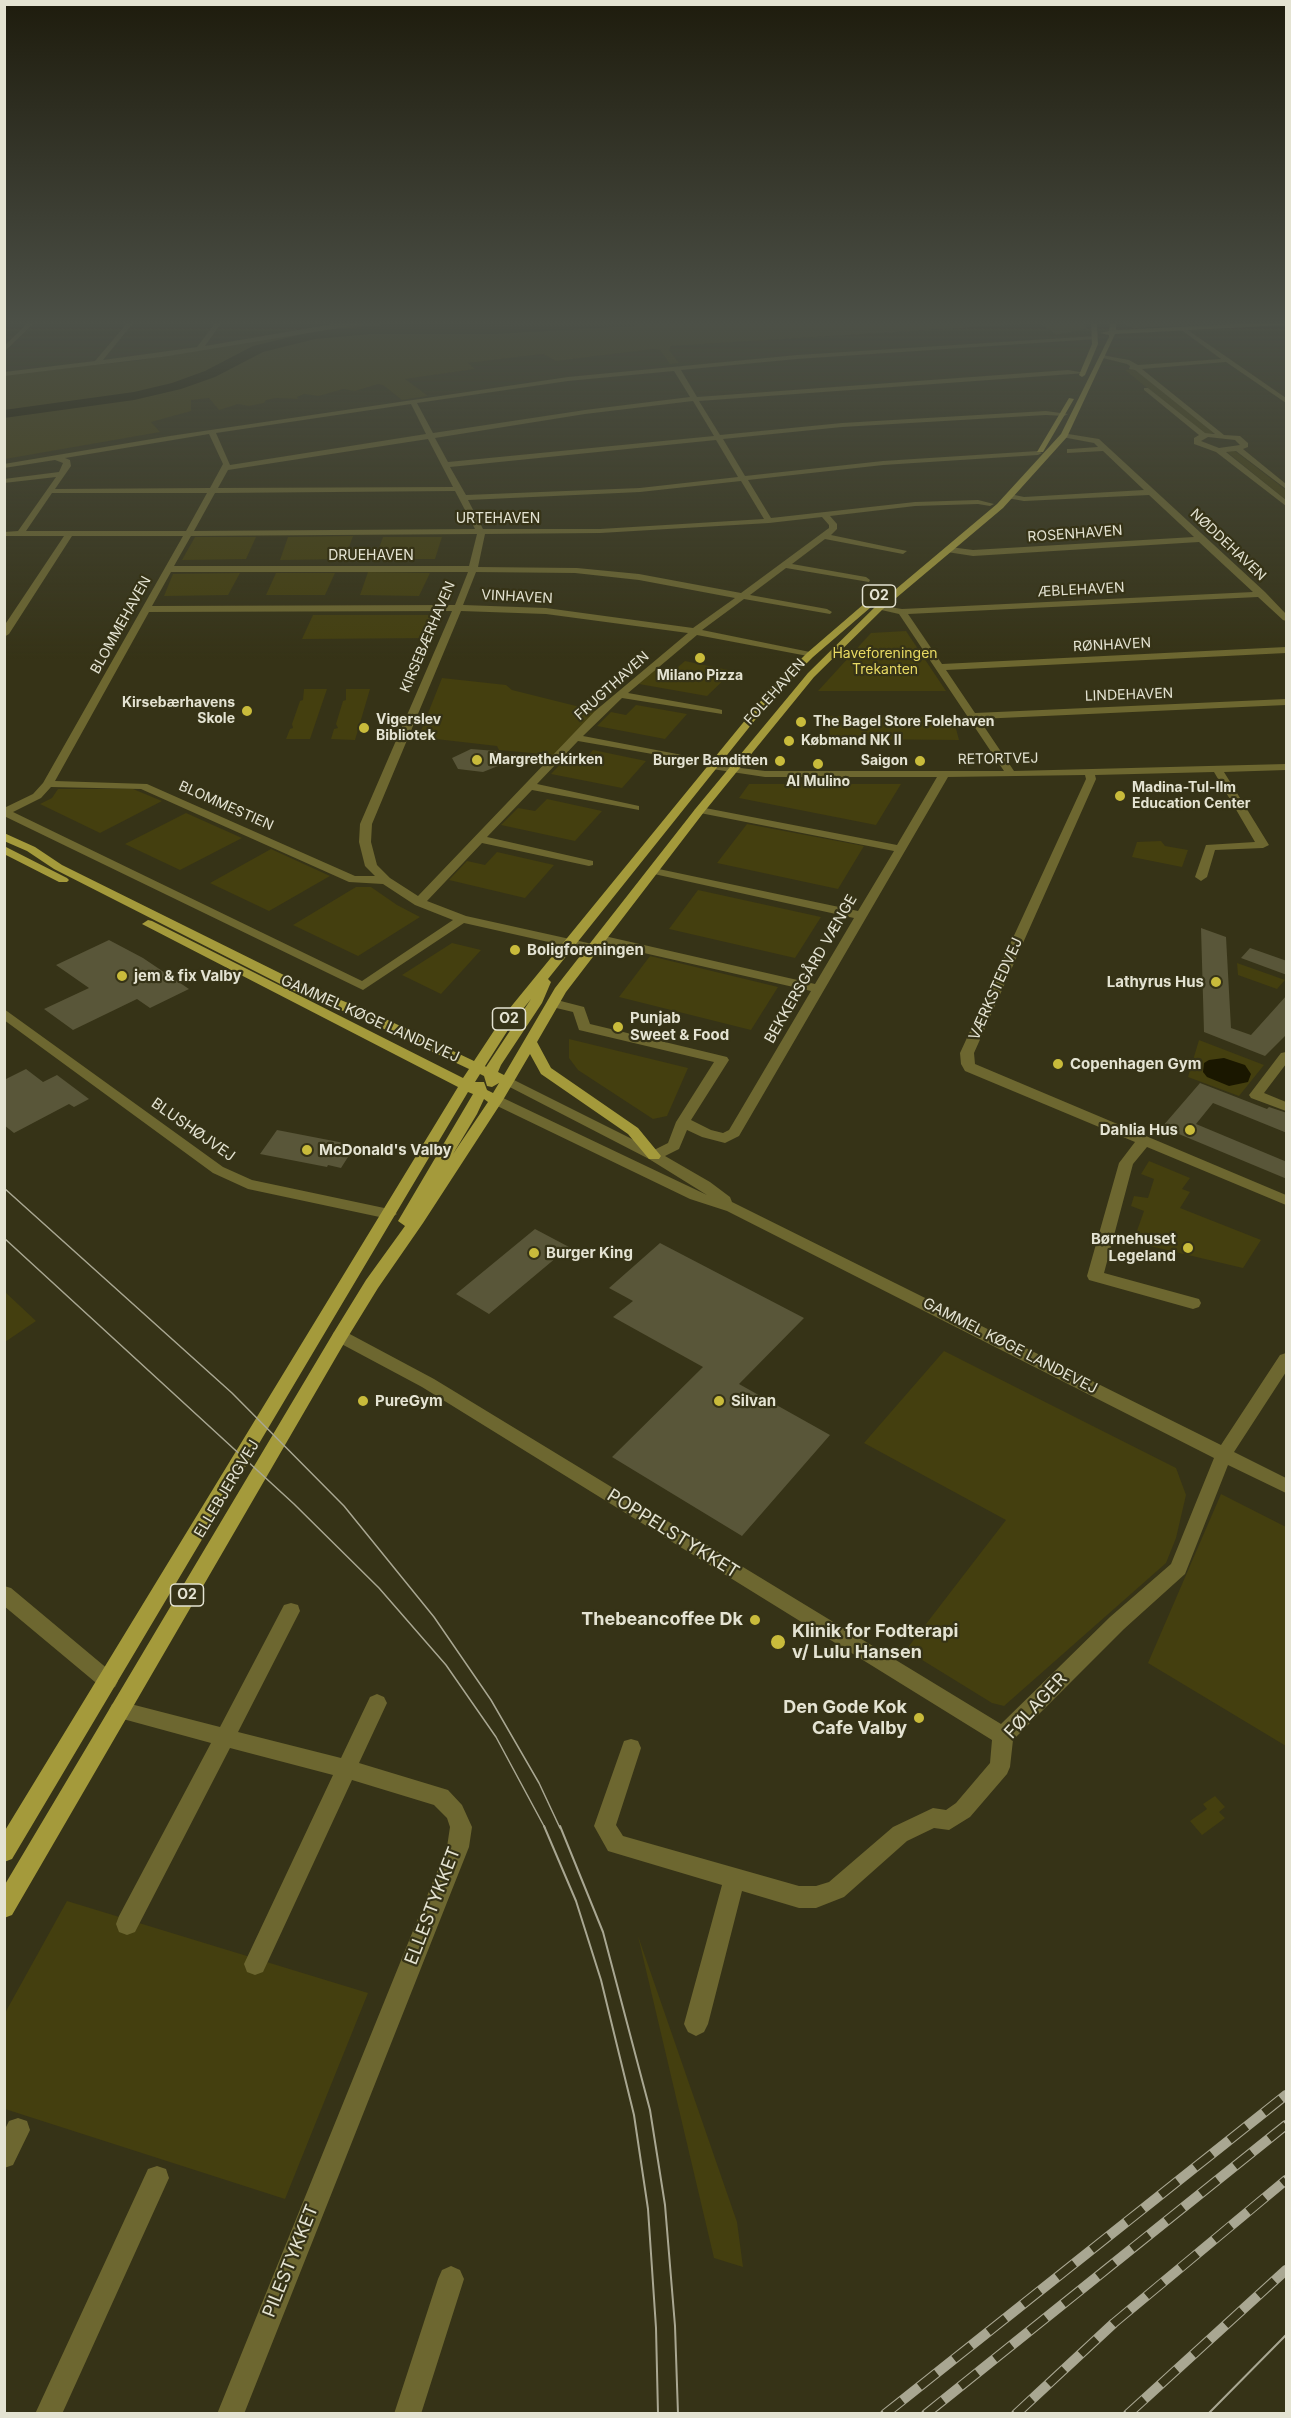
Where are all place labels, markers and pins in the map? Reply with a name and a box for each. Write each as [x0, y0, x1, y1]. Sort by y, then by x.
marker: Milano Pizza [693, 651, 707, 665]
place label: Milano Pizza [657, 668, 743, 684]
place label: Kirsebærhavens Skole [122, 695, 235, 728]
marker: Kirsebærhavens Skole [240, 704, 254, 718]
place label: Vigerslev Bibliotek [376, 712, 441, 744]
place label: The Bagel Store Folehaven [813, 714, 994, 730]
marker: The Bagel Store Folehaven [794, 715, 808, 729]
marker: Vigerslev Bibliotek [357, 721, 371, 735]
place label: Købmand NK II [801, 733, 902, 749]
marker: Købmand NK II [782, 734, 796, 748]
place label: Margrethekirken [489, 752, 603, 768]
marker: Margrethekirken [470, 753, 484, 767]
place label: Burger Banditten [653, 753, 768, 769]
place label: Saigon [861, 753, 908, 769]
marker: Burger Banditten [773, 754, 787, 768]
marker: Saigon [913, 754, 927, 768]
marker: Al Mulino [811, 757, 825, 771]
place label: Al Mulino [786, 774, 850, 790]
place label: Madina-Tul-Ilm Education Center [1132, 780, 1251, 813]
marker: Madina-Tul-Ilm Education Center [1113, 789, 1127, 803]
place label: Boligforeningen [527, 941, 644, 959]
marker: Boligforeningen [508, 943, 522, 957]
place label: jem & fix Valby [134, 967, 242, 985]
marker: jem & fix Valby [115, 969, 129, 983]
place label: Lathyrus Hus [1107, 973, 1204, 991]
marker: Lathyrus Hus [1209, 975, 1223, 989]
place label: Punjab Sweet & Food [630, 1009, 729, 1044]
marker: Punjab Sweet & Food [611, 1020, 625, 1034]
place label: Copenhagen Gym [1070, 1055, 1201, 1073]
marker: Copenhagen Gym [1051, 1057, 1065, 1071]
place label: Dahlia Hus [1100, 1121, 1178, 1139]
marker: Dahlia Hus [1183, 1123, 1197, 1137]
place label: McDonald's Valby [319, 1141, 452, 1159]
marker: McDonald's Valby [300, 1143, 314, 1157]
place label: Børnehuset Legeland [1091, 1230, 1176, 1265]
marker: Børnehuset Legeland [1181, 1241, 1195, 1255]
place label: Burger King [546, 1244, 633, 1262]
marker: Burger King [527, 1246, 541, 1260]
place label: PureGym [375, 1392, 443, 1410]
place label: Silvan [731, 1392, 776, 1410]
marker: PureGym [356, 1394, 370, 1408]
marker: Silvan [712, 1394, 726, 1408]
place label: Thebeancoffee Dk [581, 1609, 743, 1631]
marker: Thebeancoffee Dk [748, 1613, 762, 1627]
place label: Klinik for Fodterapi v/ Lulu Hansen [792, 1621, 958, 1664]
marker: Klinik for Fodterapi v/ Lulu Hansen [769, 1633, 787, 1651]
place label: Den Gode Kok Cafe Valby [783, 1697, 907, 1740]
marker: Den Gode Kok Cafe Valby [912, 1711, 926, 1725]

